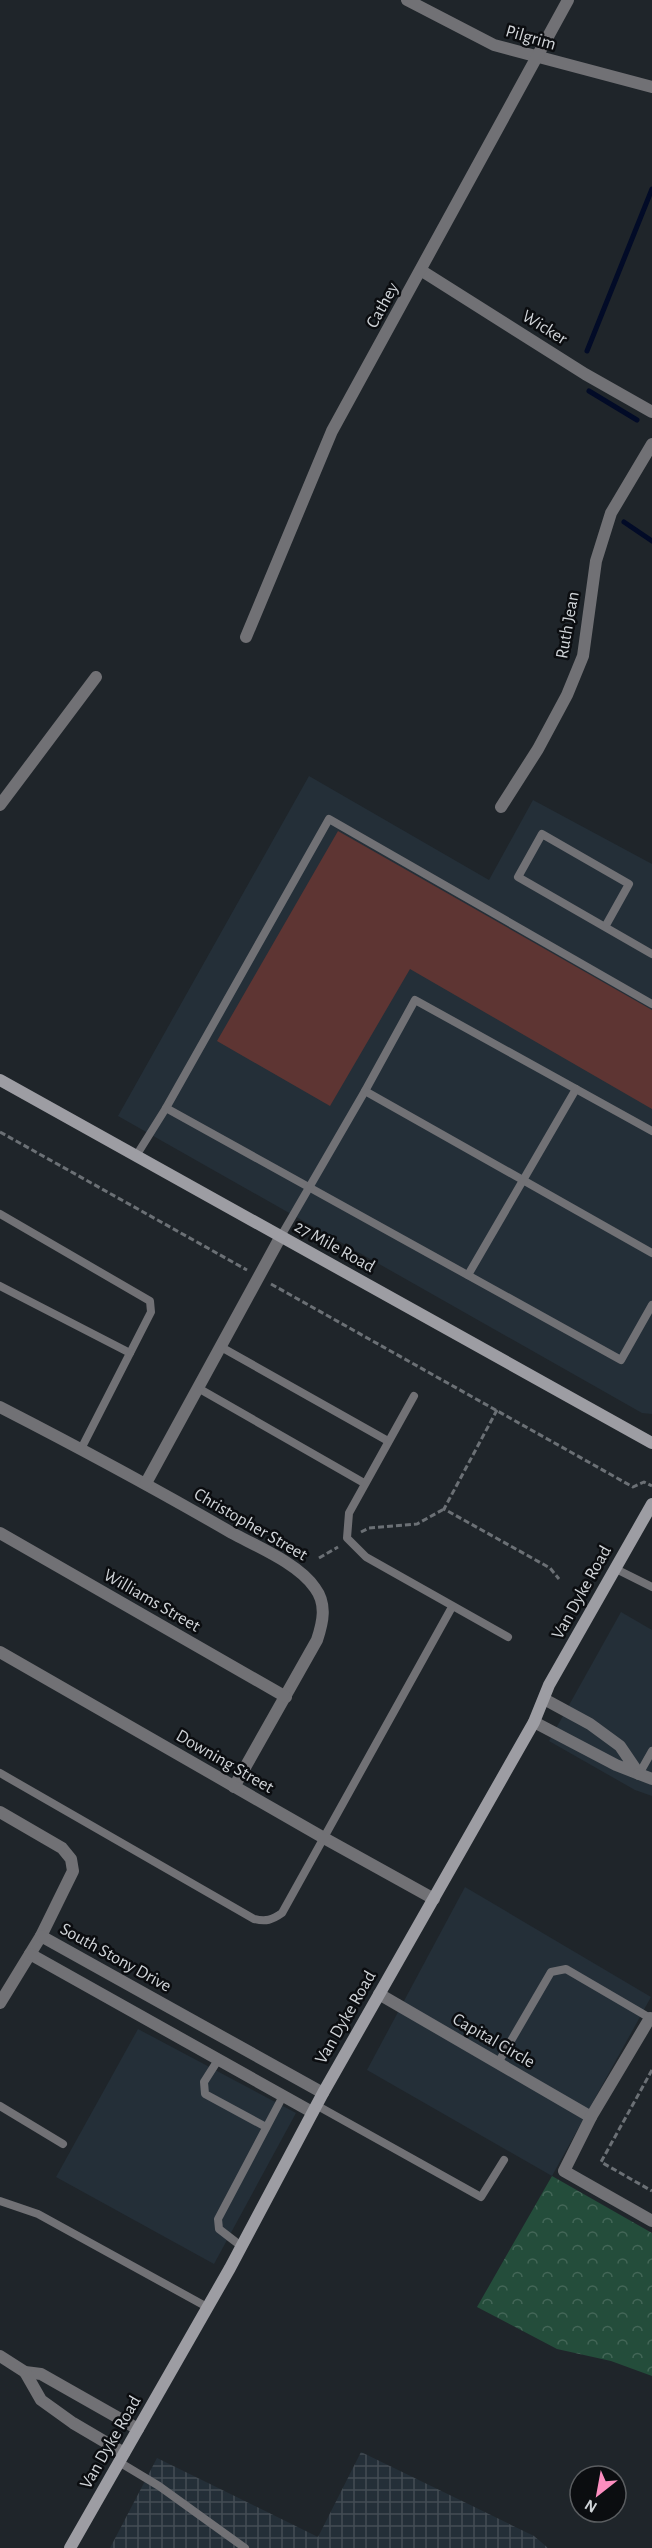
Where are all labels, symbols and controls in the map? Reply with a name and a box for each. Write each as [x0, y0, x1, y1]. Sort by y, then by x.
street label: Pilgrim [503, 22, 558, 54]
street label: Cathey [363, 280, 403, 331]
street label: Wicker [519, 307, 570, 349]
street label: Ruth Jean [553, 590, 583, 660]
street label: 27 Mile Road [291, 1217, 378, 1276]
street label: Christopher Street [191, 1485, 311, 1565]
street label: Van Dyke Road [549, 1543, 615, 1642]
street label: Williams Street [100, 1566, 203, 1636]
street label: Downing Street [173, 1727, 277, 1797]
street label: South Stony Drive [57, 1920, 174, 1996]
street label: Van Dyke Road [312, 1968, 380, 2067]
street label: Capital Circle [449, 2010, 538, 2072]
street label: Van Dyke Road [77, 2393, 145, 2492]
north arrow [568, 2464, 628, 2524]
text: N [582, 2496, 600, 2516]

